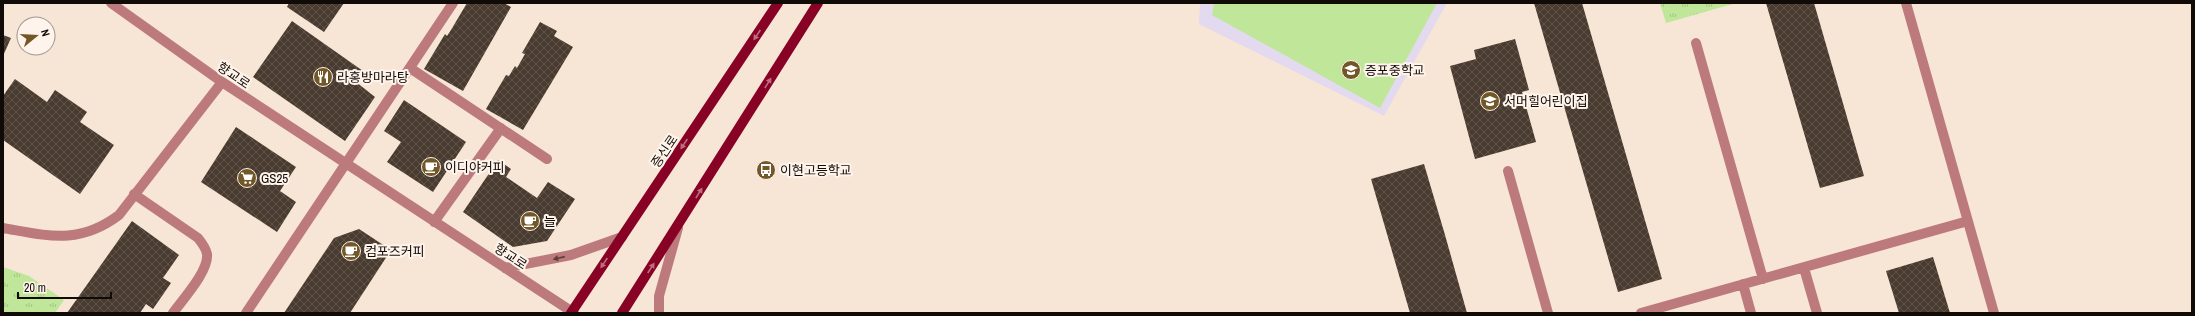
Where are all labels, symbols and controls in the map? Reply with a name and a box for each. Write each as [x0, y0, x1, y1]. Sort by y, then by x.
north arrow [16, 16, 56, 56]
text: N [38, 28, 53, 38]
one-way arrow [753, 30, 760, 41]
street label: 향교로 [214, 58, 253, 93]
school or university icon: 증포중학교 [1340, 59, 1362, 81]
place label: 증포중학교 [1365, 62, 1425, 79]
restaurant icon: 라홍방마라탕 [312, 66, 334, 88]
place label: 라홍방마라탕 [337, 69, 409, 86]
one-way arrow [764, 78, 772, 88]
school or university icon: 서머힐어린이집 [1479, 90, 1501, 112]
place label: 서머힐어린이집 [1504, 93, 1588, 110]
street label: 증신로 [647, 132, 682, 171]
one-way arrow [680, 138, 688, 149]
cafe icon: 이디야커피 [420, 156, 442, 178]
place label: 이디야커피 [445, 159, 505, 176]
bus stop icon: 이현고등학교 [755, 159, 777, 181]
place label: 이현고등학교 [780, 162, 852, 179]
supermarket icon: GS25 [236, 167, 258, 189]
place label: GS25 [261, 170, 288, 187]
one-way arrow [695, 188, 703, 198]
cafe icon: 늘 [519, 210, 541, 232]
place label: 늘 [544, 213, 556, 230]
cafe icon: 컴포즈커피 [340, 240, 362, 262]
street label: 향교로 [491, 240, 530, 273]
place label: 컴포즈커피 [365, 243, 425, 260]
one-way arrow [553, 255, 565, 261]
one-way arrow [600, 258, 608, 268]
one-way arrow [647, 263, 655, 273]
scale bar [18, 274, 111, 300]
text: 20 m [24, 280, 46, 296]

